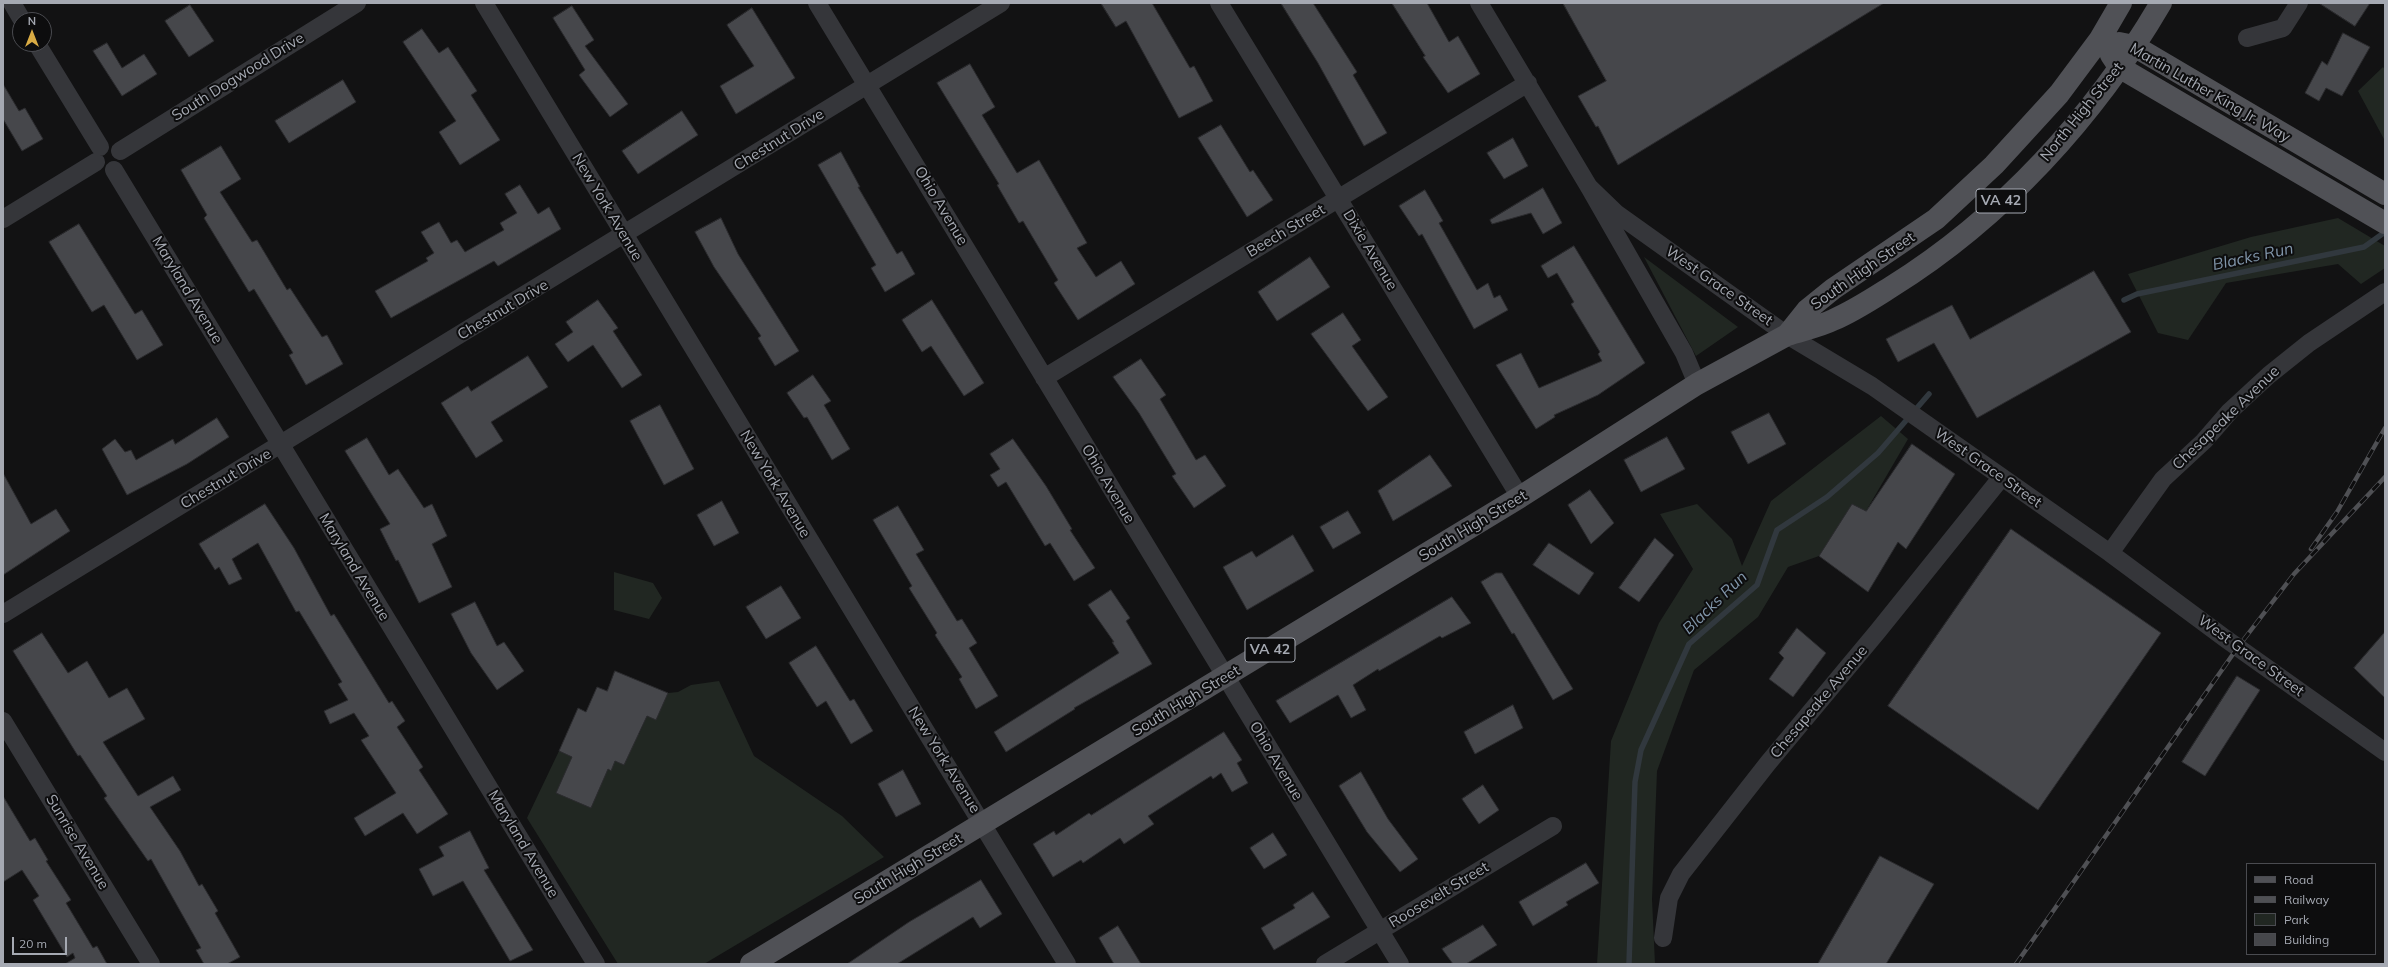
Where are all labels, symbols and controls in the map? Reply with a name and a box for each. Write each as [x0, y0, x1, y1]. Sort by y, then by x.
north arrow [12, 12, 52, 52]
text: N [28, 14, 36, 28]
street label: South Dogwood Drive [169, 29, 307, 125]
street label: Martin Luther King Jr. Way [2127, 40, 2293, 146]
street label: North High Street [2037, 59, 2127, 165]
street label: Chestnut Drive [731, 105, 827, 175]
street label: New York Avenue [568, 150, 646, 264]
street label: Ohio Avenue [910, 163, 972, 249]
road number: VA 42 [1976, 189, 2026, 213]
street label: Beech Street [1244, 201, 1328, 261]
street label: Dixie Avenue [1339, 206, 1401, 294]
street label: South High Street [1808, 228, 1918, 314]
street label: Maryland Avenue [148, 233, 226, 347]
water label: Blacks Run [2211, 239, 2295, 275]
street label: West Grace Street [1662, 242, 1776, 330]
street label: Chestnut Drive [454, 276, 552, 344]
street label: Chesapeake Avenue [2169, 362, 2283, 474]
street label: West Grace Street [1931, 424, 2045, 512]
street label: New York Avenue [736, 427, 814, 541]
street label: Ohio Avenue [1077, 441, 1139, 527]
street label: Chestnut Drive [177, 445, 275, 513]
street label: South High Street [1416, 487, 1530, 565]
street label: Maryland Avenue [315, 510, 393, 624]
water label: Blacks Run [1679, 568, 1751, 638]
street label: West Grace Street [2194, 611, 2308, 701]
road number: VA 42 [1245, 638, 1295, 662]
street label: Chesapeake Avenue [1767, 642, 1871, 762]
street label: South High Street [1129, 662, 1243, 740]
street label: New York Avenue [904, 703, 984, 817]
street label: Ohio Avenue [1245, 718, 1307, 804]
street label: Maryland Avenue [484, 787, 562, 901]
street label: Sunrise Avenue [42, 791, 112, 893]
street label: South High Street [851, 830, 965, 908]
street label: Roosevelt Street [1386, 858, 1492, 932]
legend [2246, 863, 2376, 955]
text: Road [2284, 872, 2313, 887]
text: Railway [2284, 892, 2329, 907]
text: Park [2284, 912, 2309, 927]
scale bar [14, 929, 69, 955]
text: Building [2284, 932, 2329, 947]
text: 20 m [19, 936, 47, 951]

